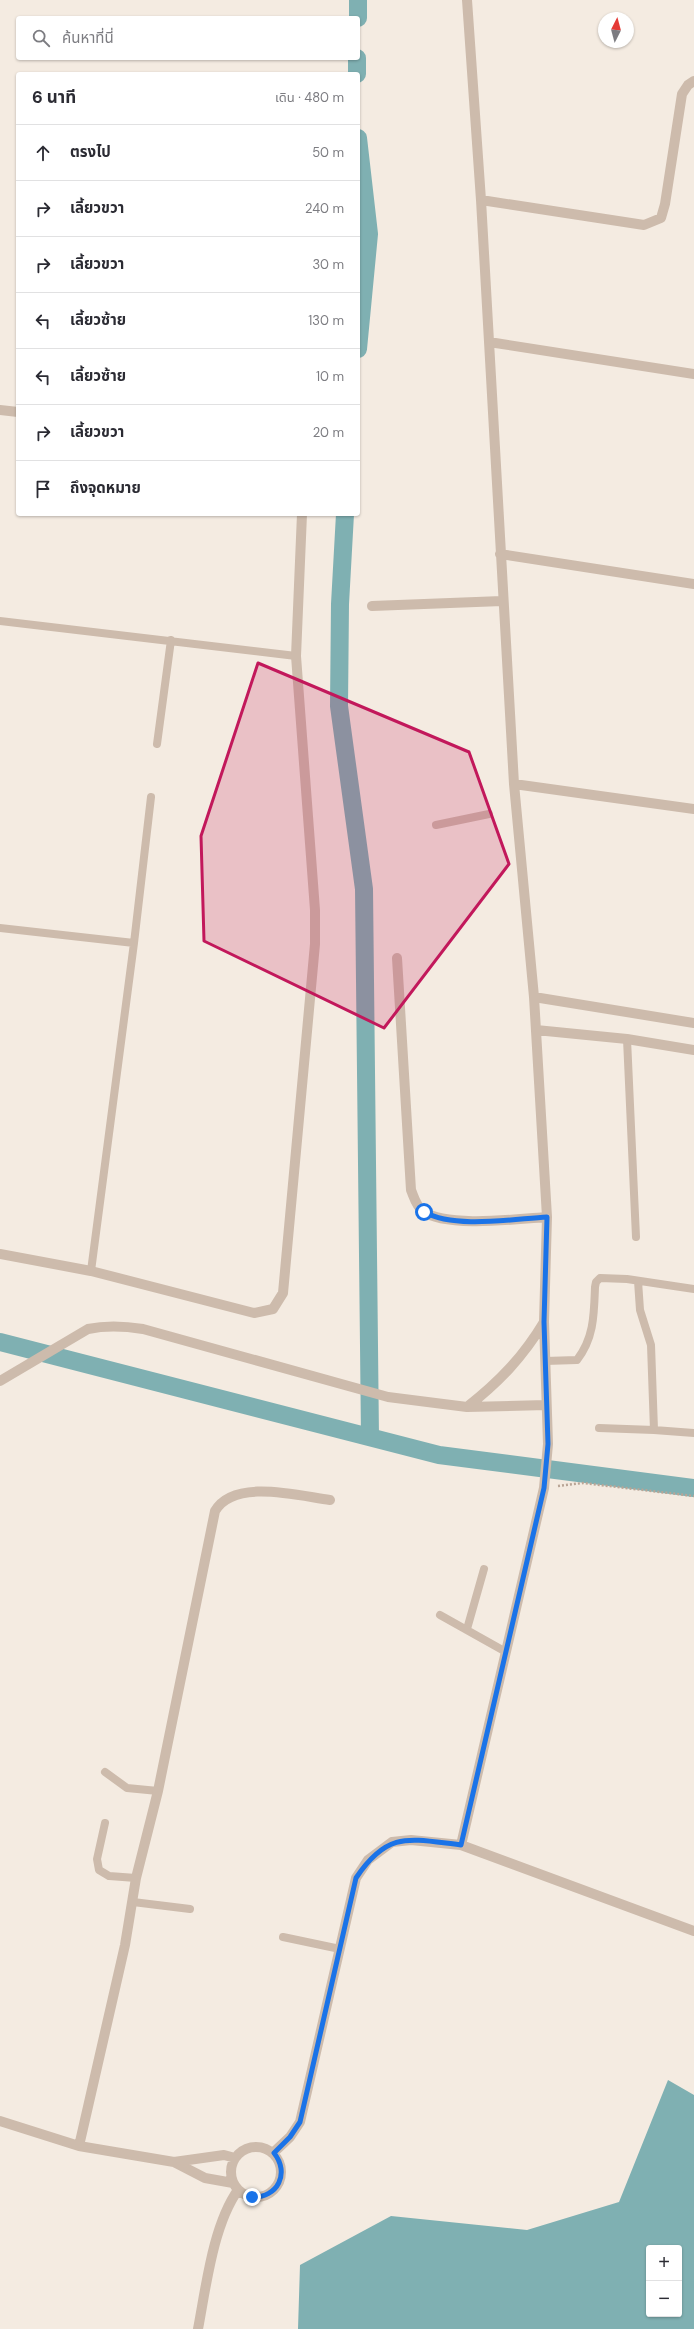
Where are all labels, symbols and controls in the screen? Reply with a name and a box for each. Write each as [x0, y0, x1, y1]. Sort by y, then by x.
north arrow [598, 12, 634, 48]
search box [16, 16, 360, 60]
icon: search [30, 27, 52, 49]
text: ค้นหาที่นี่ [62, 28, 114, 48]
text: 6 นาที [32, 86, 76, 108]
text: เดิน · 480 m [275, 89, 344, 106]
icon: ahead [32, 142, 54, 164]
text: ตรงไป [70, 142, 111, 162]
text: 50 m [312, 144, 344, 161]
icon: right [32, 198, 54, 220]
text: เลี้ยวขวา [70, 198, 124, 218]
text: 240 m [305, 200, 344, 217]
icon: right [32, 254, 54, 276]
text: เลี้ยวขวา [70, 254, 124, 274]
text: 30 m [312, 256, 344, 273]
icon: left [32, 310, 54, 332]
text: เลี้ยวซ้าย [70, 310, 126, 330]
text: 130 m [308, 312, 344, 329]
icon: left [32, 366, 54, 388]
text: เลี้ยวซ้าย [70, 366, 126, 386]
text: 10 m [316, 368, 344, 385]
icon: right [32, 422, 54, 444]
text: เลี้ยวขวา [70, 422, 124, 442]
text: 20 m [313, 424, 344, 441]
icon: arrive [32, 478, 54, 500]
text: ถึงจุดหมาย [70, 478, 141, 498]
route start [415, 1203, 433, 1221]
route end [243, 2188, 261, 2206]
map controls [646, 2245, 682, 2317]
button: + [646, 2245, 682, 2281]
button: − [646, 2281, 682, 2317]

